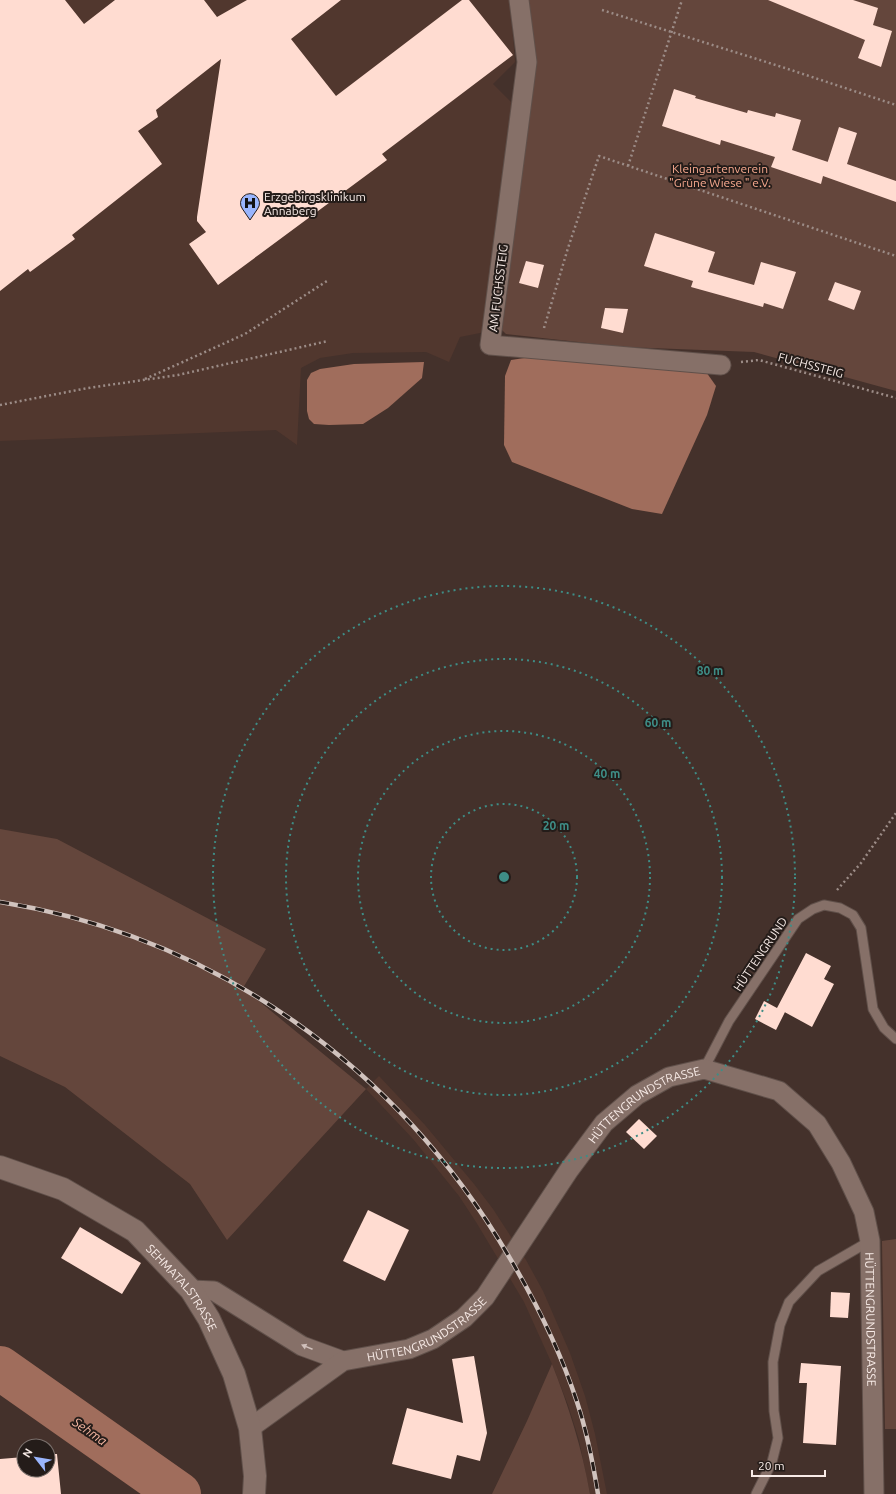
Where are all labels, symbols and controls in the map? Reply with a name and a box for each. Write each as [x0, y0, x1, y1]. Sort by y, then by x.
park label: Kleingartenverein "Grüne Wiese " e.V. [669, 162, 771, 189]
place label: Erzgebirgsklinikum Annaberg [264, 190, 366, 217]
hospital icon: Erzgebirgsklinikum Annaberg [239, 192, 261, 220]
street label: AM FUCHSSTEIG [486, 243, 510, 333]
street label: FUCHSSTEIG [777, 350, 845, 380]
text: 80 m [697, 664, 723, 677]
text: 60 m [645, 716, 671, 729]
text: 40 m [594, 767, 620, 780]
text: 20 m [543, 819, 569, 832]
centre of rings [497, 870, 511, 884]
street label: HÜTTENGRUND [731, 915, 789, 993]
street label: HÜTTENGRUNDSTRASSE [585, 1064, 701, 1145]
street label: SEHMATALSTRASSE [144, 1241, 220, 1333]
street label: HÜTTENGRUNDSTRASSE [864, 1252, 879, 1387]
street label: HÜTTENGRUNDSTRASSE [366, 1293, 489, 1363]
one-way arrow [300, 1344, 312, 1350]
water label: Sehma [70, 1414, 110, 1448]
north arrow [16, 1438, 56, 1478]
text: N [20, 1446, 35, 1459]
scale bar [752, 1452, 825, 1478]
text: 20 m [758, 1459, 785, 1472]

